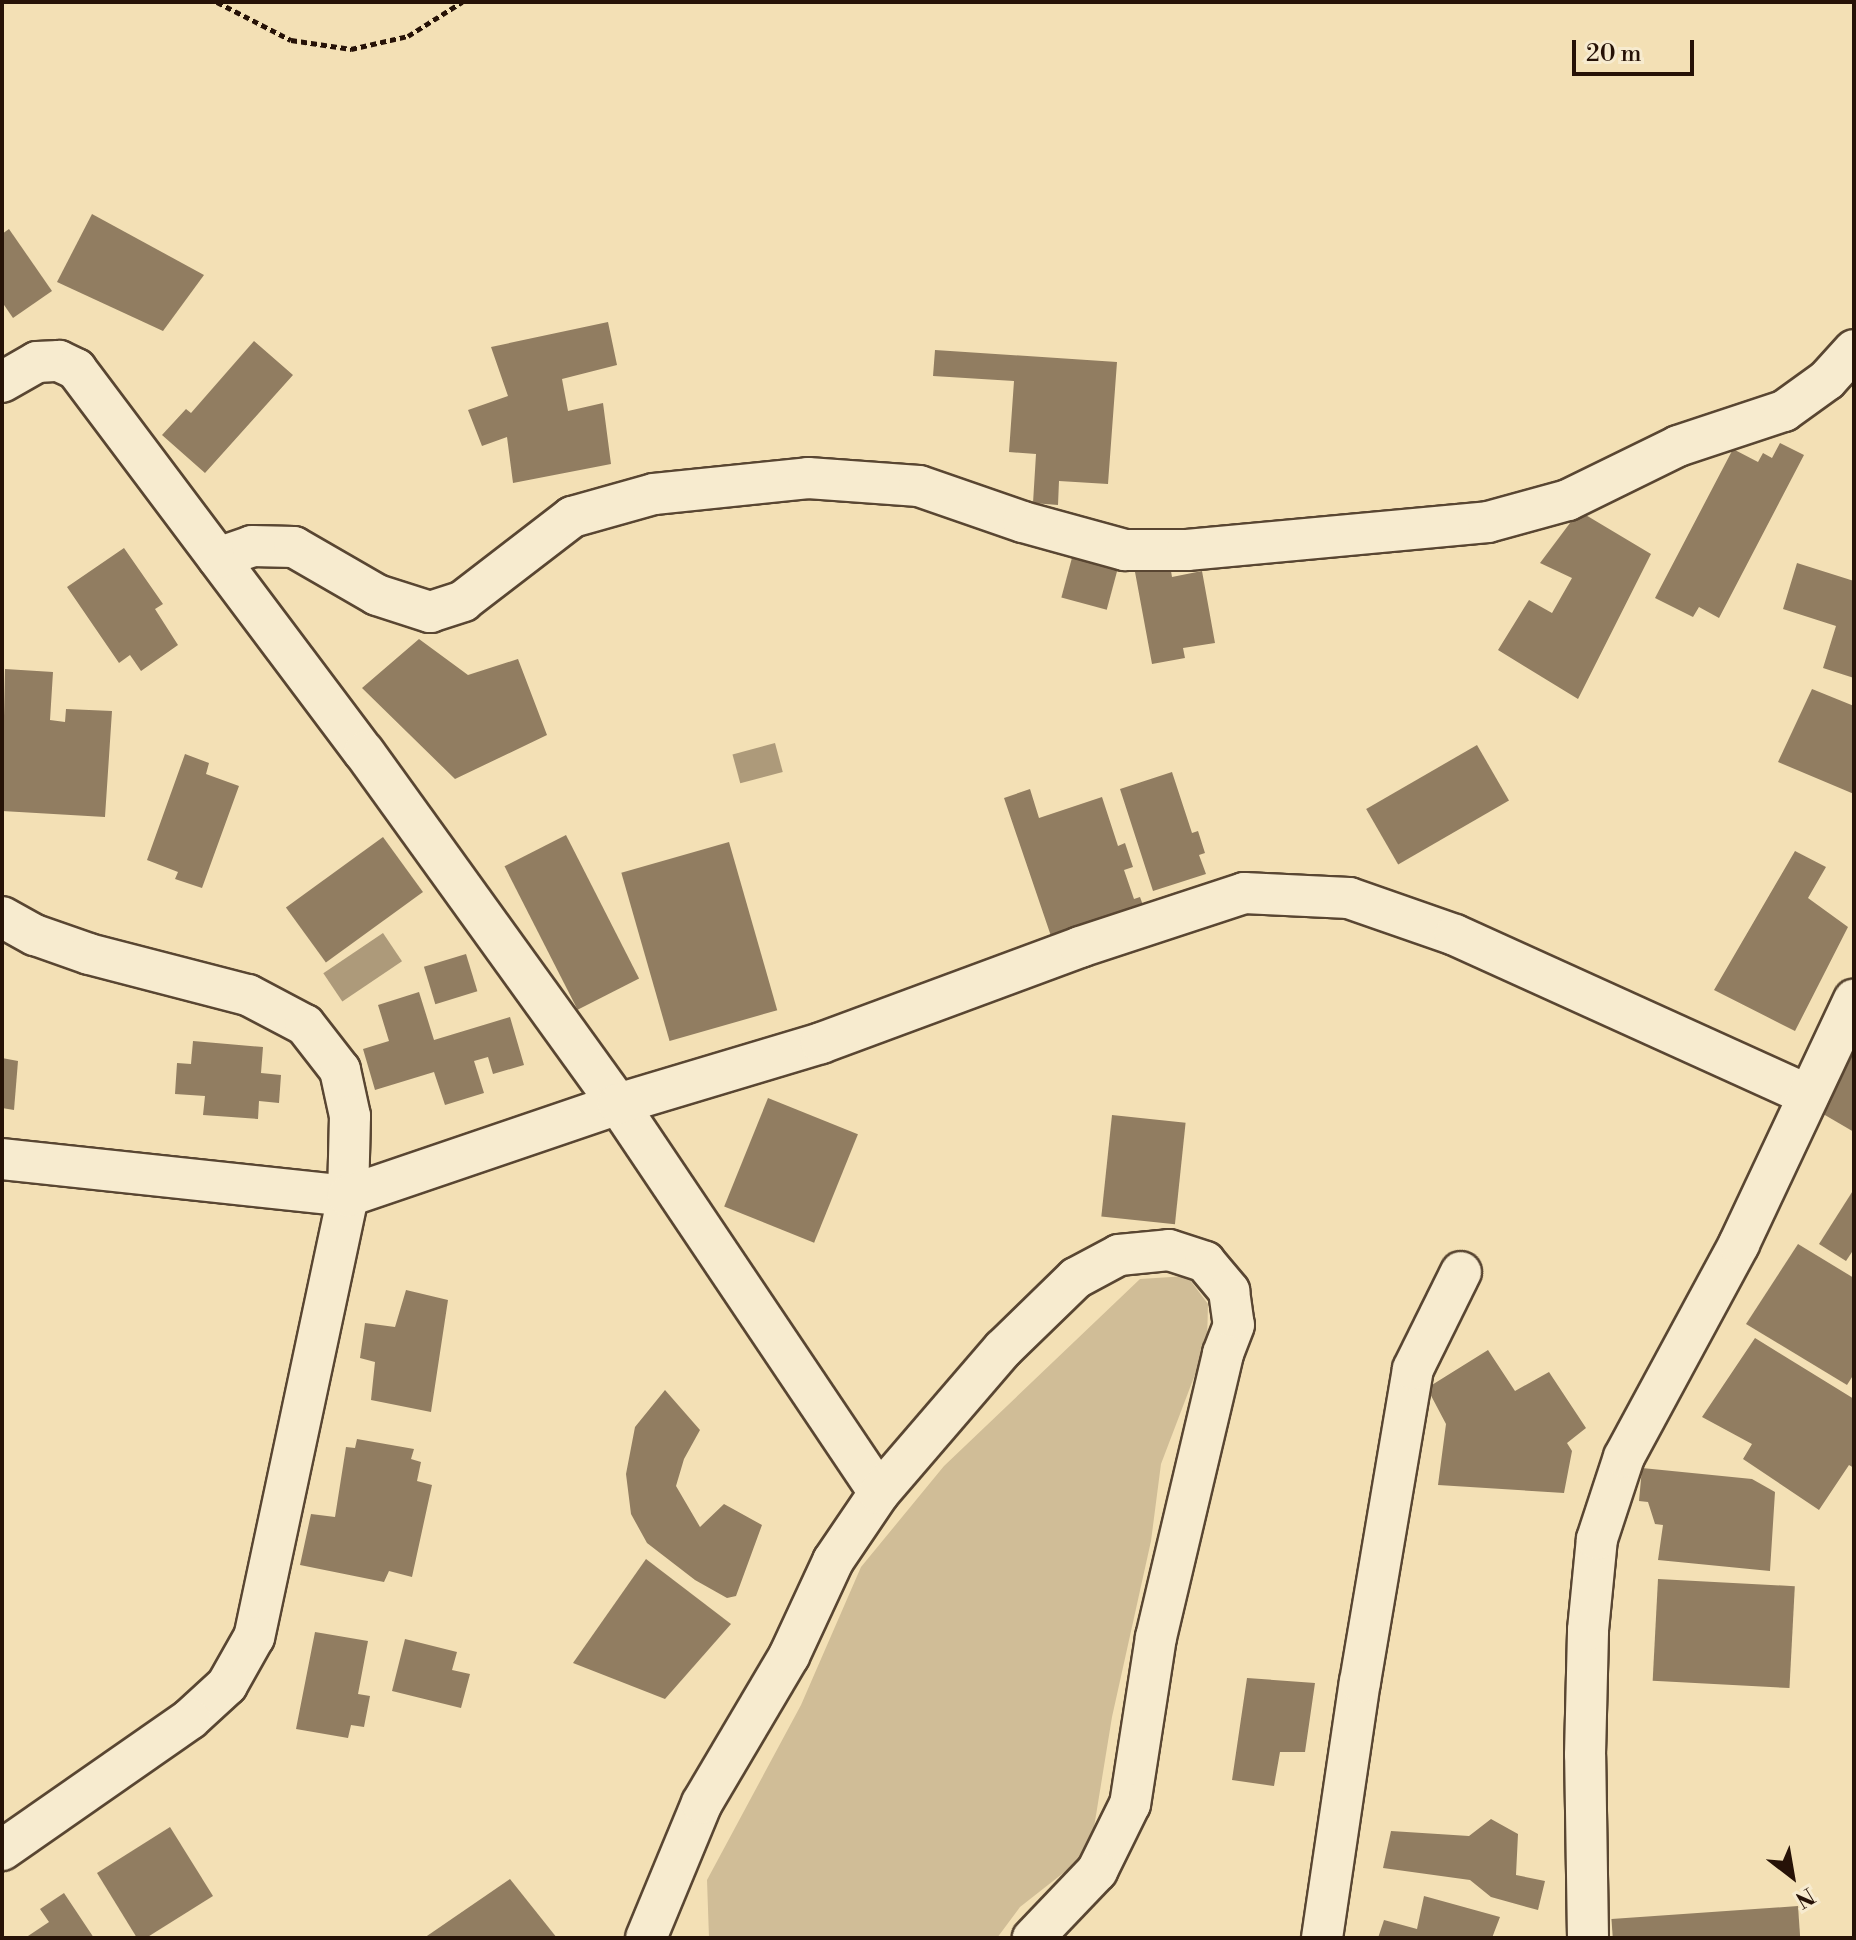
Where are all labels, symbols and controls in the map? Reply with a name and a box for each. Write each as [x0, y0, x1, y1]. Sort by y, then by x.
scale bar [1576, 24, 1698, 74]
text: 20 m [1586, 39, 1642, 69]
north arrow [1752, 1836, 1832, 1916]
text: N [1790, 1881, 1819, 1913]

